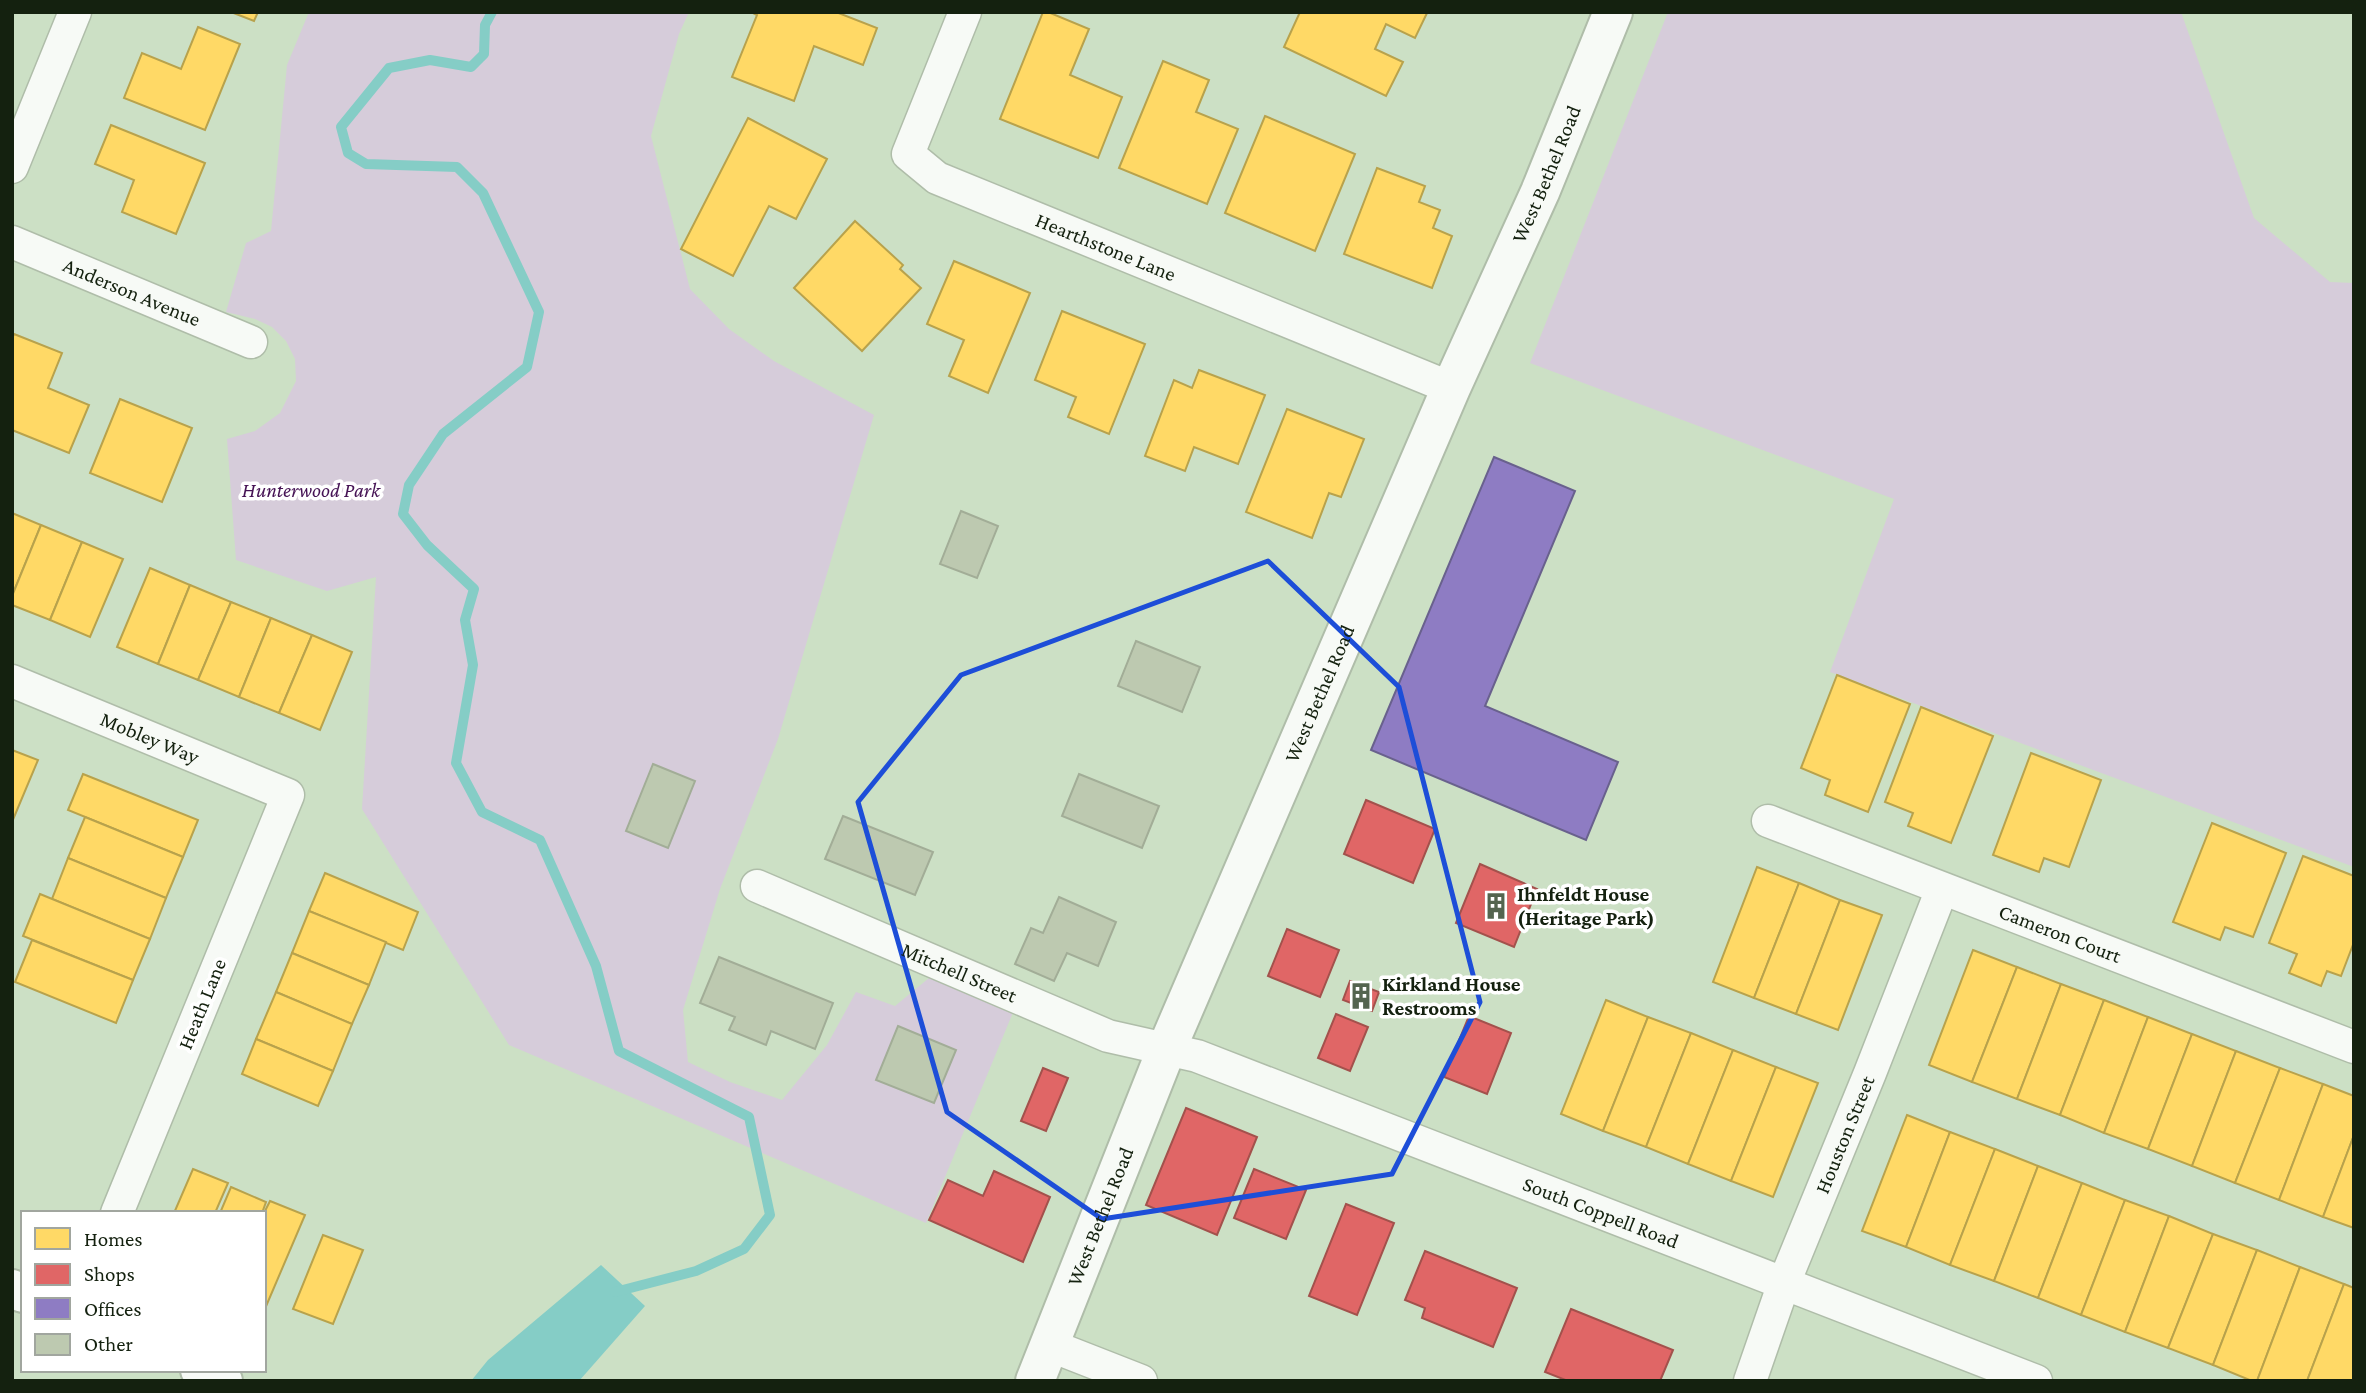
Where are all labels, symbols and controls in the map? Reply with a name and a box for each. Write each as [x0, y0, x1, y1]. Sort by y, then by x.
street label: West Bethel Road [1507, 102, 1586, 247]
street label: Hearthstone Lane [1032, 208, 1179, 286]
street label: Anderson Avenue [60, 253, 204, 332]
park label: Hunterwood Park [242, 478, 381, 502]
street label: West Bethel Road [1279, 621, 1360, 766]
street label: Mobley Way [97, 707, 203, 769]
place label: Ihnfeldt House (Heritage Park) [1517, 882, 1655, 930]
building icon: Ihnfeldt House (Heritage Park) [1481, 891, 1511, 921]
street label: Cameron Court [1995, 899, 2126, 968]
street label: Mitchell Street [898, 937, 1022, 1008]
street label: Heath Lane [173, 955, 231, 1053]
place label: Kirkland House Restrooms [1382, 972, 1521, 1020]
building icon: Kirkland House Restrooms [1346, 981, 1376, 1011]
street label: Houston Street [1810, 1071, 1880, 1197]
street label: West Bethel Road [1062, 1144, 1138, 1289]
street label: South Coppell Road [1519, 1171, 1682, 1253]
legend [21, 1211, 266, 1372]
text: Homes [84, 1227, 143, 1251]
text: Shops [84, 1262, 135, 1286]
text: Offices [84, 1297, 142, 1321]
text: Other [84, 1332, 134, 1356]

